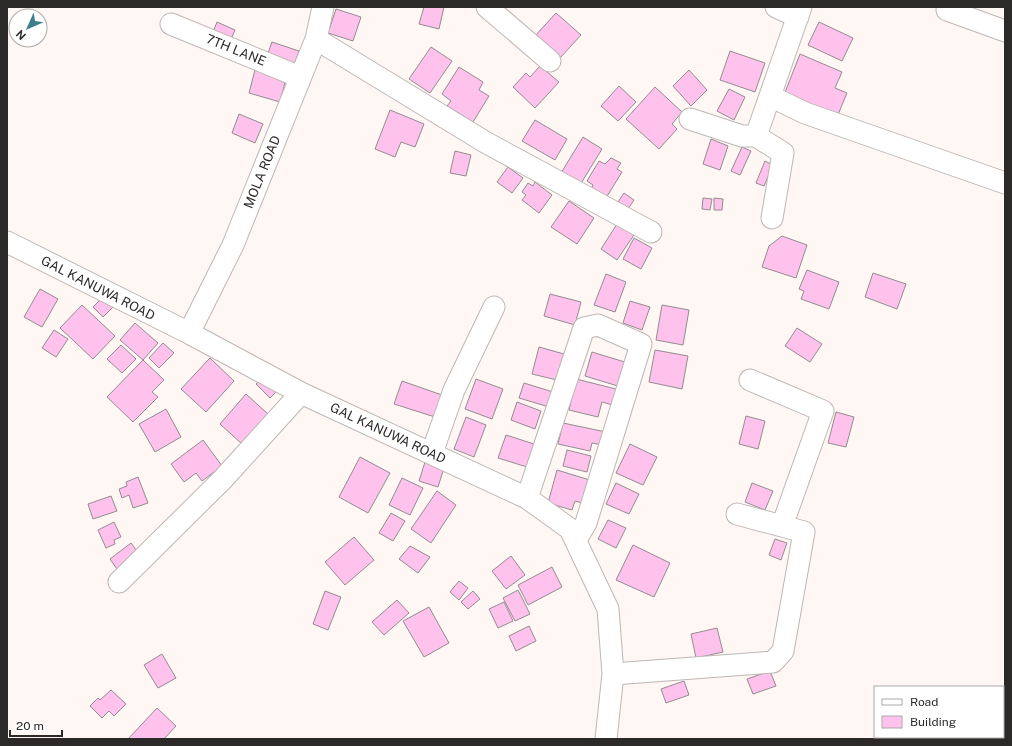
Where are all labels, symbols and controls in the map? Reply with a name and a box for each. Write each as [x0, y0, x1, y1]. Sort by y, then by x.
north arrow [8, 8, 48, 48]
text: N [14, 28, 28, 42]
street label: 7TH LANE [204, 31, 268, 69]
street label: MOLA ROAD [241, 133, 283, 211]
street label: GAL KANUWA ROAD [39, 253, 157, 323]
street label: GAL KANUWA ROAD [328, 400, 448, 466]
legend [874, 686, 1004, 738]
text: Road [910, 695, 938, 709]
scale bar [10, 712, 62, 738]
text: Building [910, 715, 956, 729]
text: 20 m [16, 719, 44, 733]

